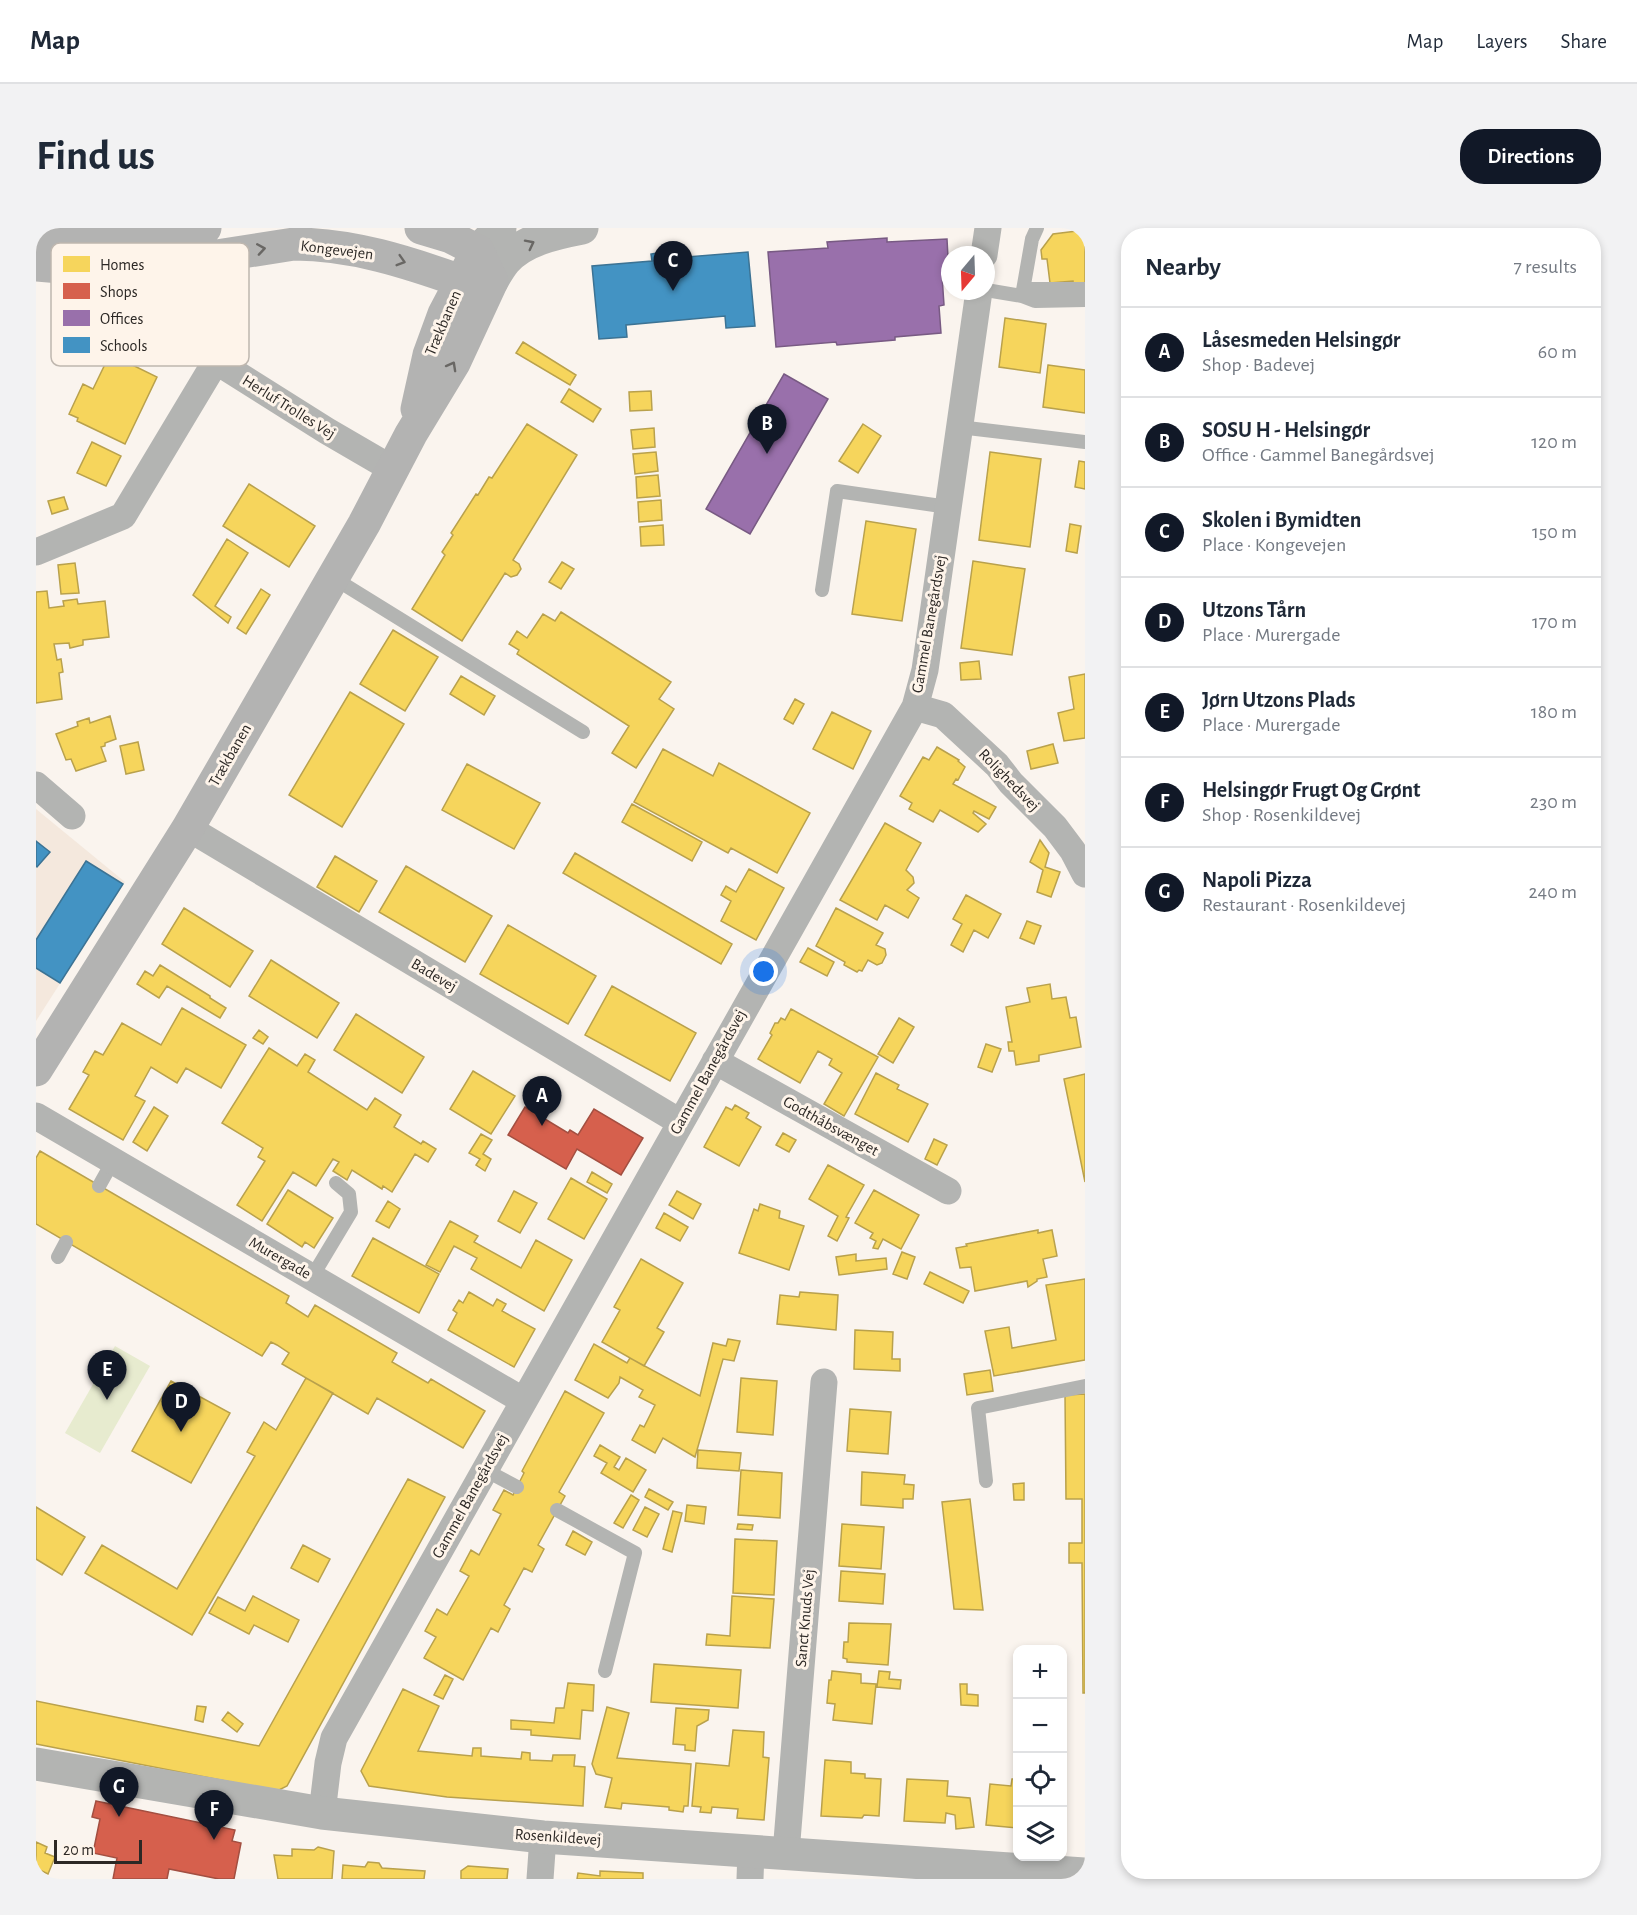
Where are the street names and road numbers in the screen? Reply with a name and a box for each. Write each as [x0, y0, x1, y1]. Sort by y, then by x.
street label: Kongevejen [300, 238, 374, 263]
street label: Trækbanen [422, 288, 464, 358]
street label: Herluf Trolles Vej [239, 372, 338, 443]
street label: Gammel Banegårdsvej [909, 554, 950, 694]
street label: Trækbanen [206, 721, 254, 789]
street label: Rolighedsvej [975, 746, 1042, 815]
street label: Badevej [408, 955, 459, 996]
street label: Gammel Banegårdsvej [667, 1007, 750, 1137]
street label: Godthåbsvænget [781, 1093, 881, 1159]
street label: Murergade [246, 1234, 314, 1282]
street label: Gammel Banegårdsvej [429, 1431, 512, 1561]
street label: Sanct Knuds Vej [793, 1568, 818, 1668]
street label: Rosenkildevej [514, 1826, 602, 1849]

